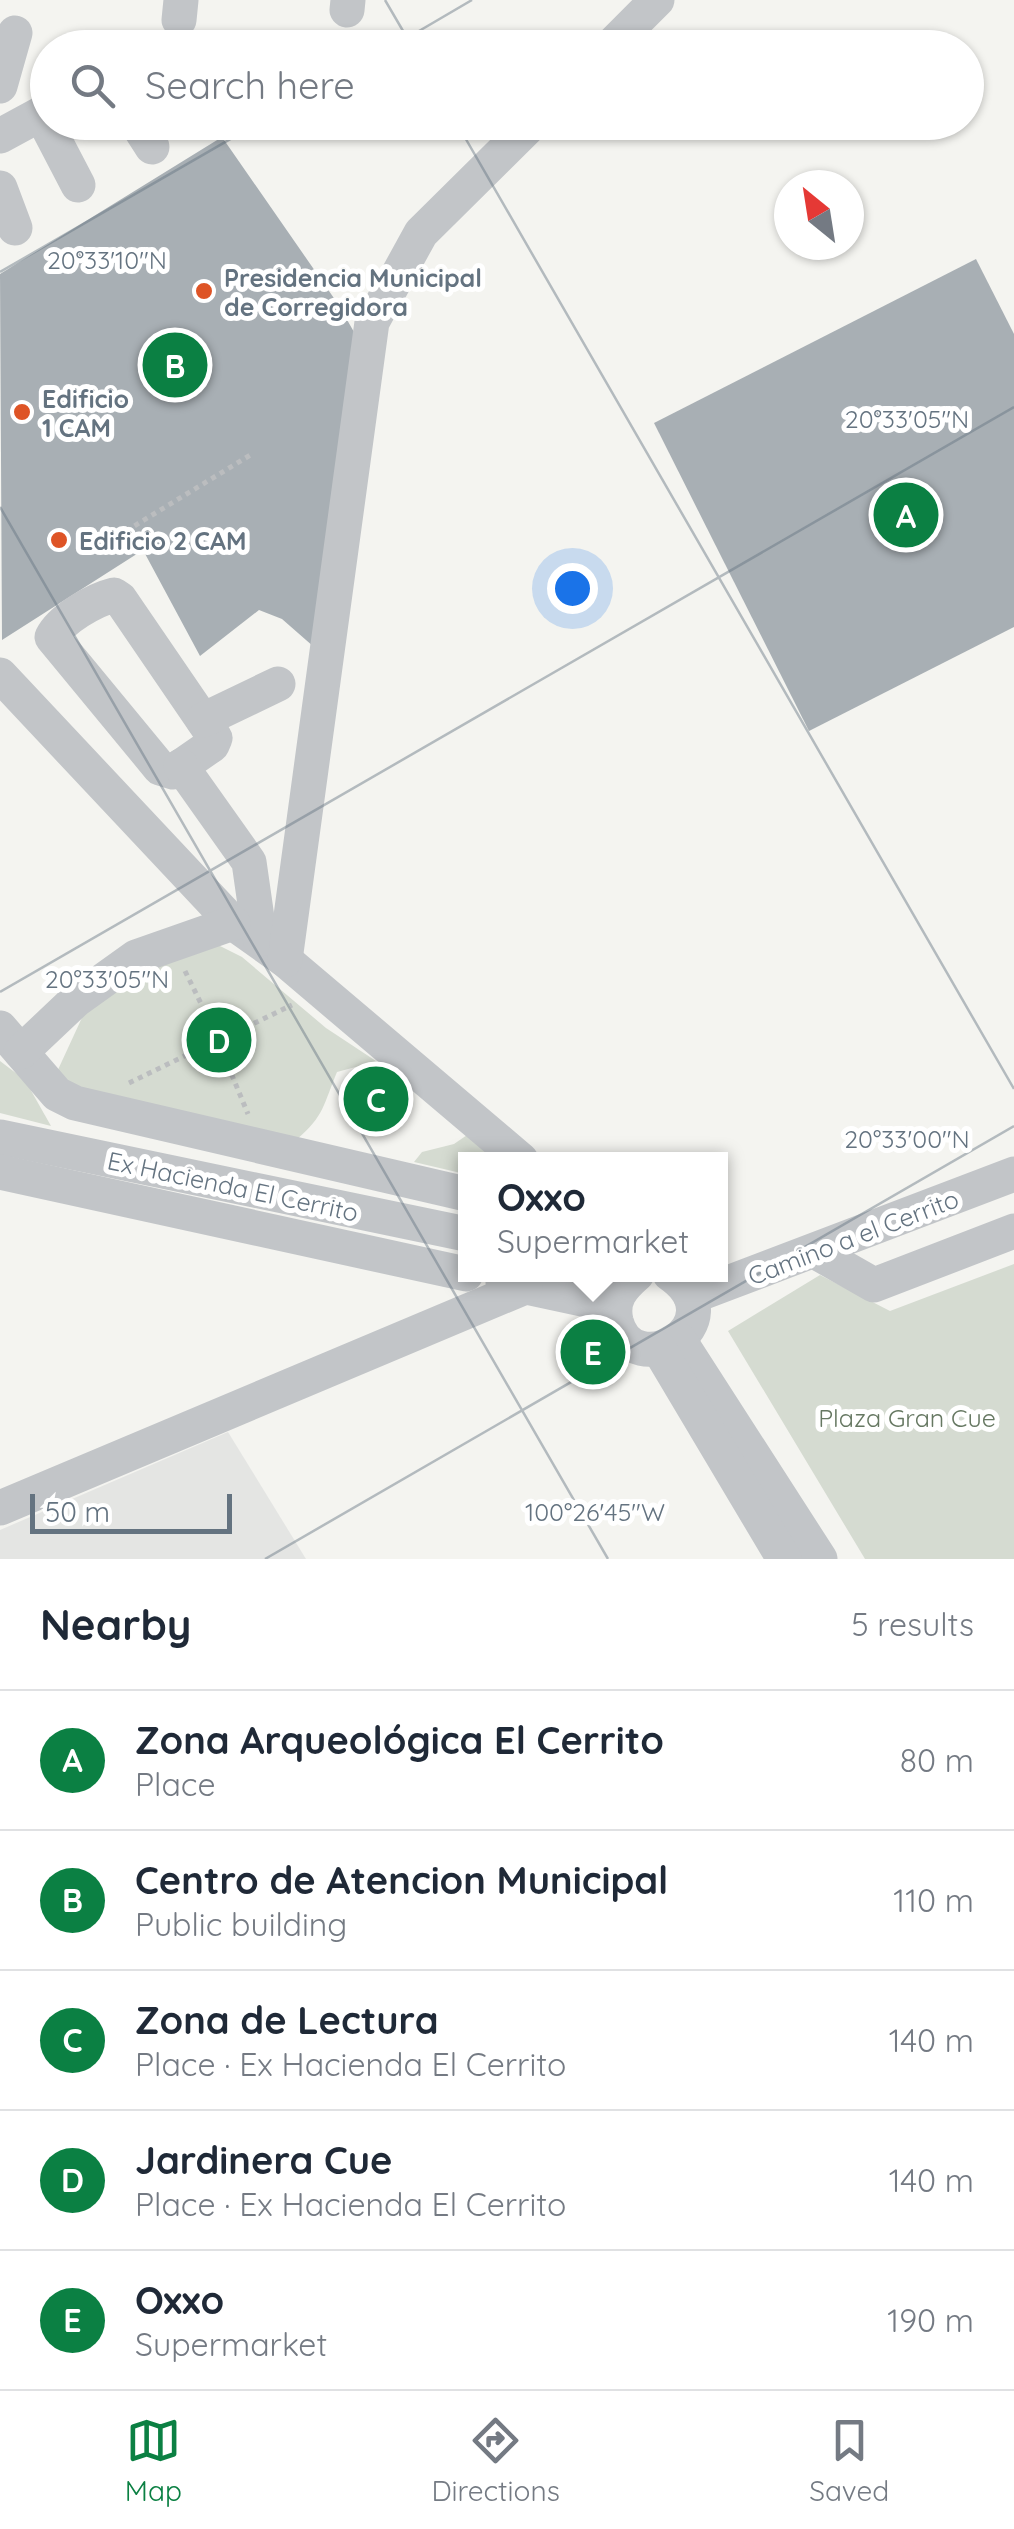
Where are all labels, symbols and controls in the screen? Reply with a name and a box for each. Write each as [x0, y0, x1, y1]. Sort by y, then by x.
search box [30, 30, 984, 140]
icon: search [65, 58, 120, 113]
text: Search here [145, 61, 355, 109]
north arrow [774, 170, 864, 260]
text: 20°33'10"N [47, 244, 167, 275]
place label: Presidencia Municipal de Corregidora [224, 262, 482, 322]
marker: Presidencia Municipal de Corregidora [193, 280, 215, 302]
pin: B [142, 328, 208, 402]
place label: Edificio 1 CAM [42, 383, 129, 443]
marker: Edificio 1 CAM [11, 401, 33, 423]
text: 20°33'05"N [845, 403, 969, 434]
pin: A [874, 478, 938, 552]
place label: Edificio 2 CAM [79, 525, 246, 556]
marker: Edificio 2 CAM [48, 529, 70, 551]
your location [547, 563, 598, 614]
text: 20°33'05"N [45, 963, 169, 994]
pin: D [186, 1002, 252, 1078]
pin: C [344, 1062, 408, 1136]
text: 20°33'00"N [844, 1123, 970, 1154]
street label: Ex Hacienda El Cerrito [105, 1144, 361, 1228]
popup [458, 1152, 728, 1282]
text: Oxxo [497, 1173, 586, 1221]
street label: Camino a el Cerrito [743, 1183, 963, 1291]
text: Supermarket [497, 1221, 689, 1261]
pin: E [560, 1314, 626, 1390]
park label: Plaza Gran Cue [818, 1402, 996, 1433]
scale bar [30, 1489, 232, 1534]
text: 50 m [45, 1494, 110, 1529]
text: 100°26'45"W [525, 1496, 665, 1527]
text: Nearby [40, 1598, 191, 1651]
text: 5 results [851, 1604, 974, 1644]
text: Zona Arqueológica El Cerrito [135, 1716, 664, 1764]
text: A [62, 1740, 83, 1780]
text: 80 m [900, 1740, 974, 1780]
text: Place [135, 1764, 215, 1804]
text: Centro de Atencion Municipal [135, 1856, 668, 1904]
text: B [62, 1880, 83, 1920]
text: 110 m [893, 1880, 974, 1920]
text: Public building [135, 1904, 347, 1944]
text: Zona de Lectura [135, 1996, 439, 2044]
text: C [62, 2020, 83, 2060]
text: 140 m [889, 2020, 974, 2060]
text: Place · Ex Hacienda El Cerrito [135, 2044, 566, 2084]
text: Jardinera Cue [135, 2136, 393, 2184]
text: D [61, 2160, 84, 2200]
text: 140 m [889, 2160, 974, 2200]
text: Place · Ex Hacienda El Cerrito [135, 2184, 566, 2224]
text: Oxxo [135, 2276, 224, 2324]
text: E [63, 2300, 82, 2340]
text: 190 m [887, 2300, 974, 2340]
text: Supermarket [135, 2324, 327, 2364]
tab: Map [125, 2413, 182, 2508]
tab: Directions [431, 2413, 560, 2508]
tab: Saved [809, 2413, 889, 2508]

